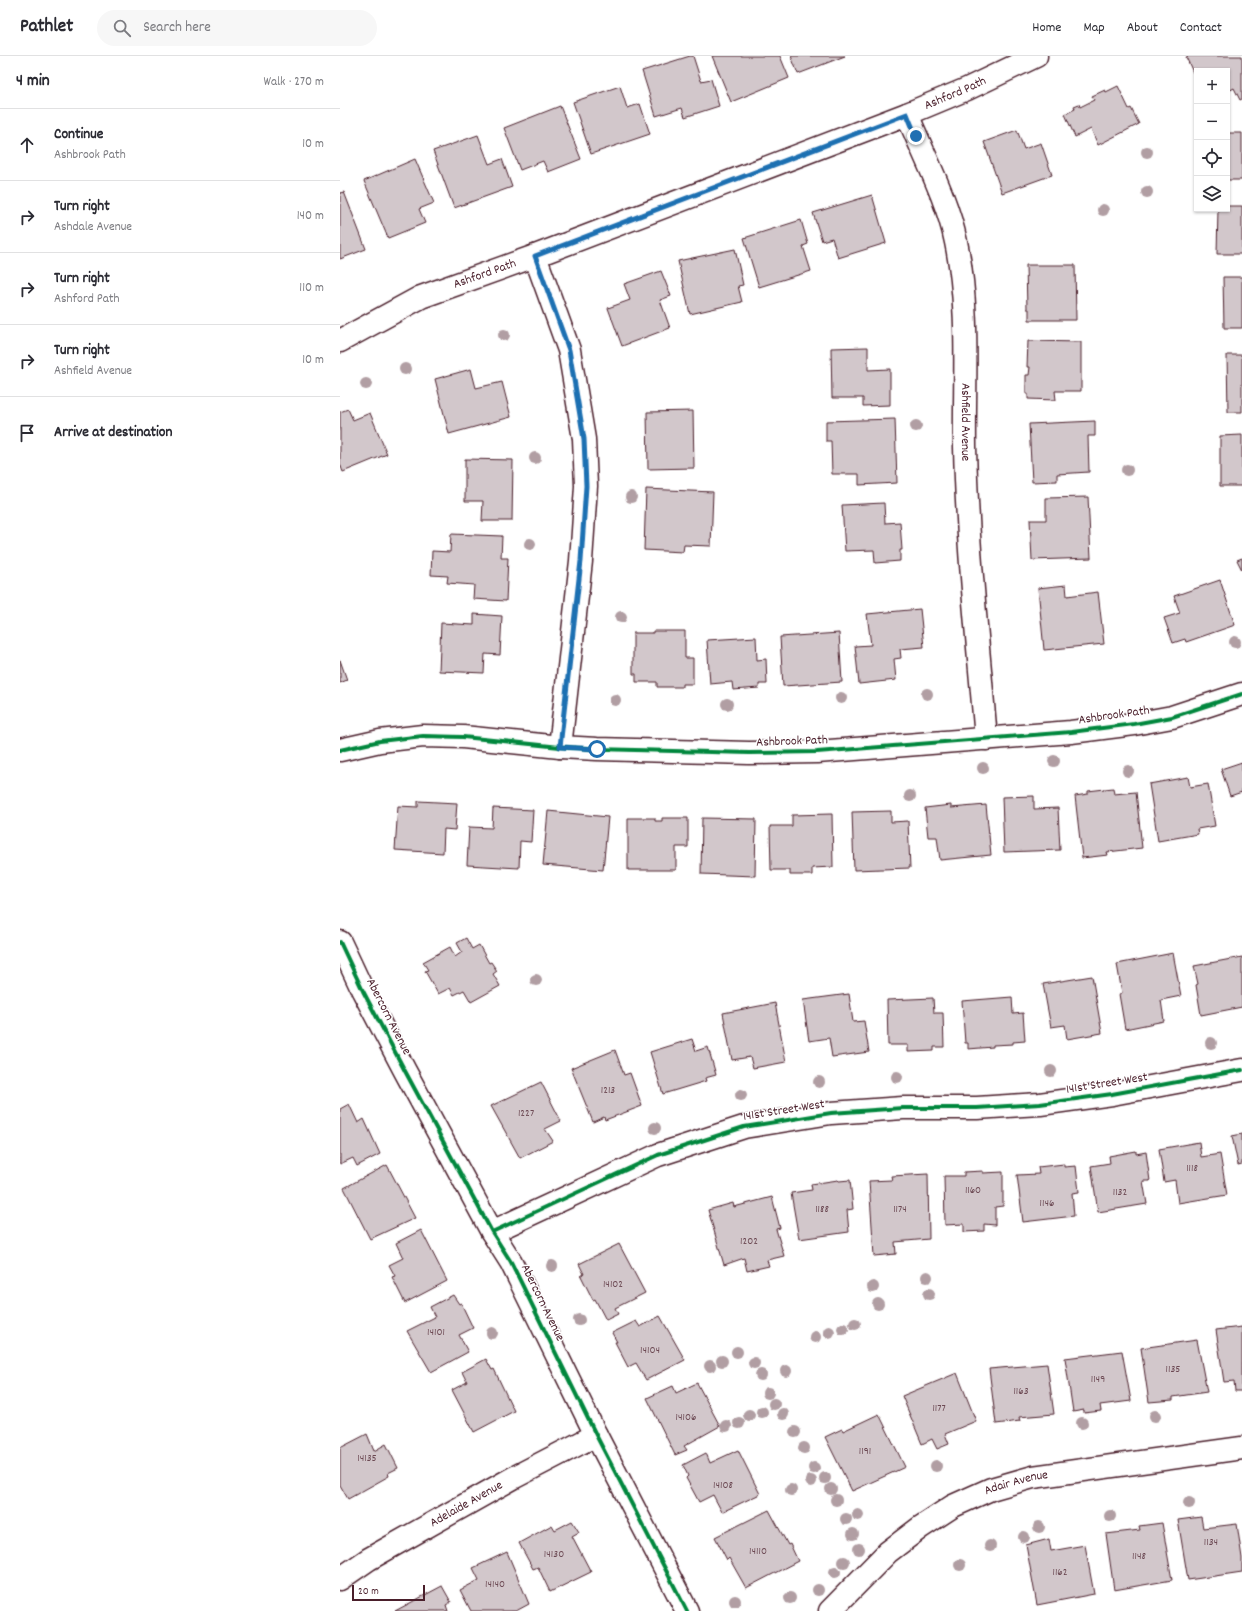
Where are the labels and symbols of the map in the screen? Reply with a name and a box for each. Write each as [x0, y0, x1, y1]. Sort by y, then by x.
street label: Ashford Path [921, 72, 989, 115]
route end [907, 127, 925, 145]
street label: Ashford Path [451, 254, 519, 294]
street label: Ashfield Avenue [955, 383, 975, 462]
street label: Ashbrook Path [1077, 702, 1151, 730]
street label: Ashbrook Path [756, 731, 828, 753]
route start [588, 740, 606, 758]
street label: Abercorn Avenue [361, 975, 416, 1059]
street label: 141st Street West [1065, 1068, 1149, 1100]
house number: 1213 [601, 1083, 615, 1099]
street label: 141st Street West [742, 1095, 826, 1127]
house number: 1227 [518, 1106, 534, 1122]
house number: 1118 [1186, 1161, 1198, 1177]
house number: 1160 [965, 1183, 981, 1199]
house number: 1132 [1113, 1185, 1127, 1201]
house number: 1146 [1040, 1196, 1054, 1212]
house number: 1188 [815, 1202, 829, 1218]
house number: 1174 [893, 1202, 907, 1218]
house number: 1202 [740, 1234, 758, 1250]
street label: Abercorn Avenue [515, 1261, 569, 1345]
house number: 14102 [603, 1277, 623, 1293]
house number: 14101 [427, 1325, 445, 1341]
house number: 14104 [640, 1343, 660, 1359]
house number: 1135 [1166, 1362, 1180, 1378]
house number: 1149 [1091, 1372, 1105, 1388]
house number: 1163 [1013, 1384, 1029, 1400]
house number: 1177 [932, 1401, 946, 1417]
house number: 14106 [676, 1410, 696, 1426]
house number: 1191 [859, 1444, 871, 1460]
house number: 14135 [357, 1451, 377, 1467]
street label: Adair Avenue [981, 1466, 1049, 1500]
street label: Adelaide Avenue [426, 1476, 507, 1532]
house number: 14108 [713, 1478, 733, 1494]
house number: 1134 [1204, 1535, 1218, 1551]
house number: 14110 [749, 1544, 767, 1560]
house number: 14130 [544, 1547, 564, 1563]
house number: 1148 [1132, 1549, 1146, 1565]
house number: 1162 [1052, 1565, 1068, 1581]
house number: 14140 [485, 1577, 505, 1593]
scale bar [352, 1583, 425, 1602]

